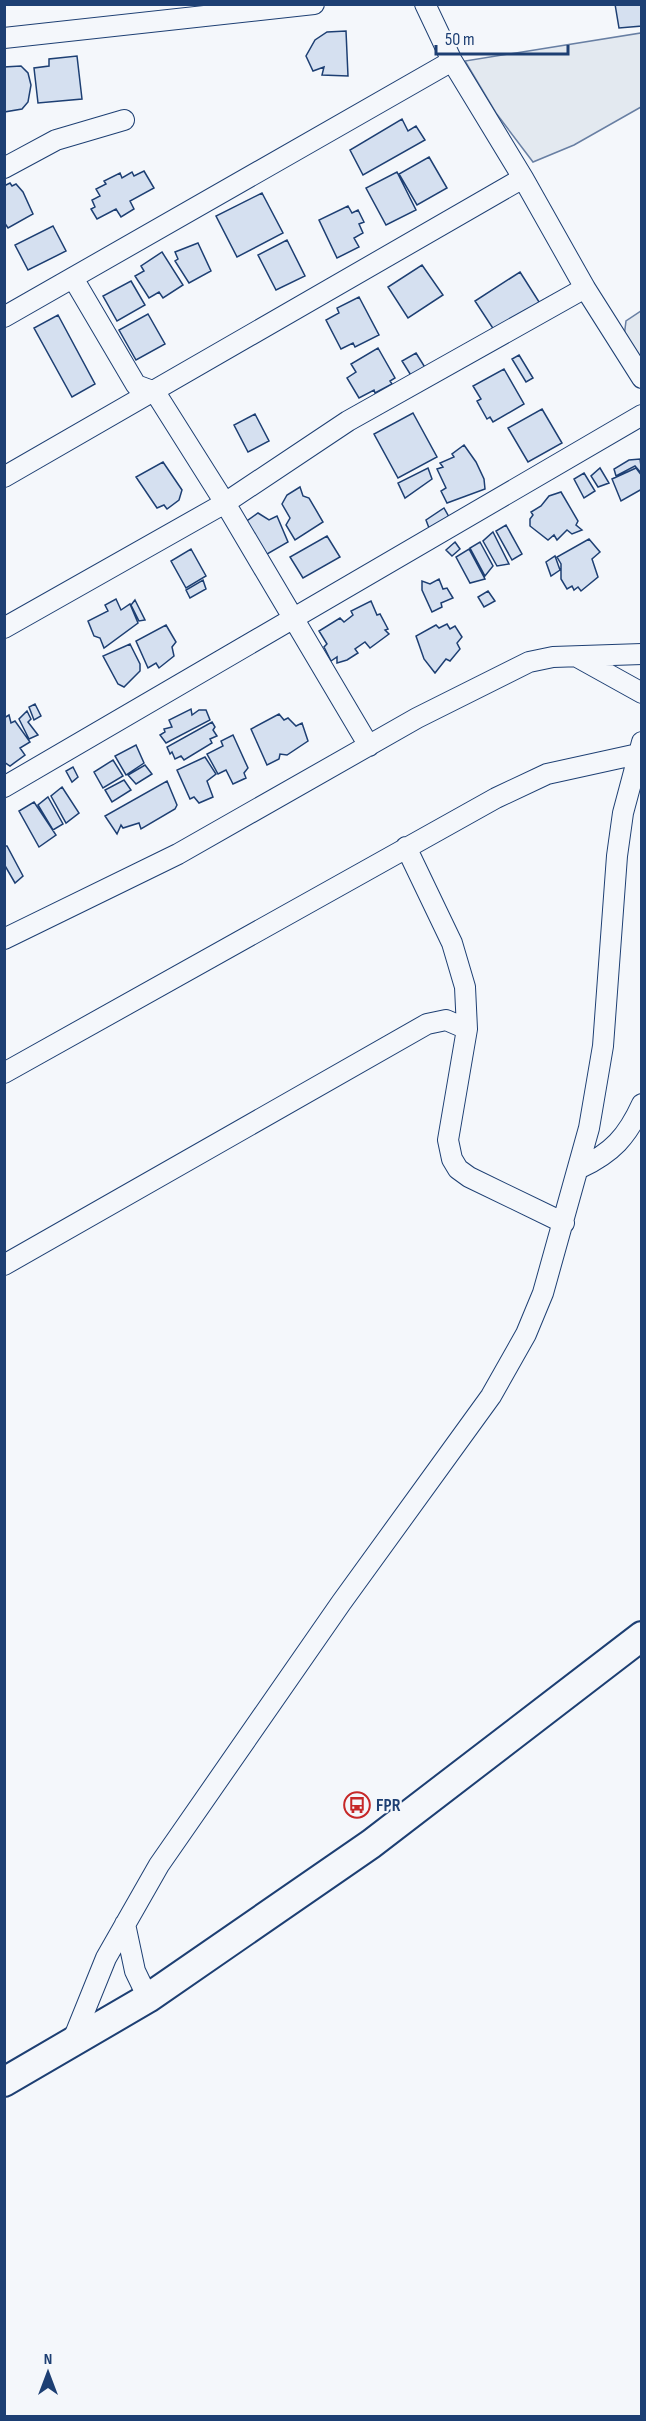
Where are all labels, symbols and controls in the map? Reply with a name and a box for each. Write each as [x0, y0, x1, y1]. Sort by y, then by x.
scale bar [436, 18, 568, 56]
text: 50 m [445, 29, 475, 50]
bus stop icon: FPR [342, 1790, 372, 1820]
place label: FPR [376, 1795, 401, 1816]
north arrow [18, 2343, 78, 2403]
text: N [44, 2350, 52, 2369]

